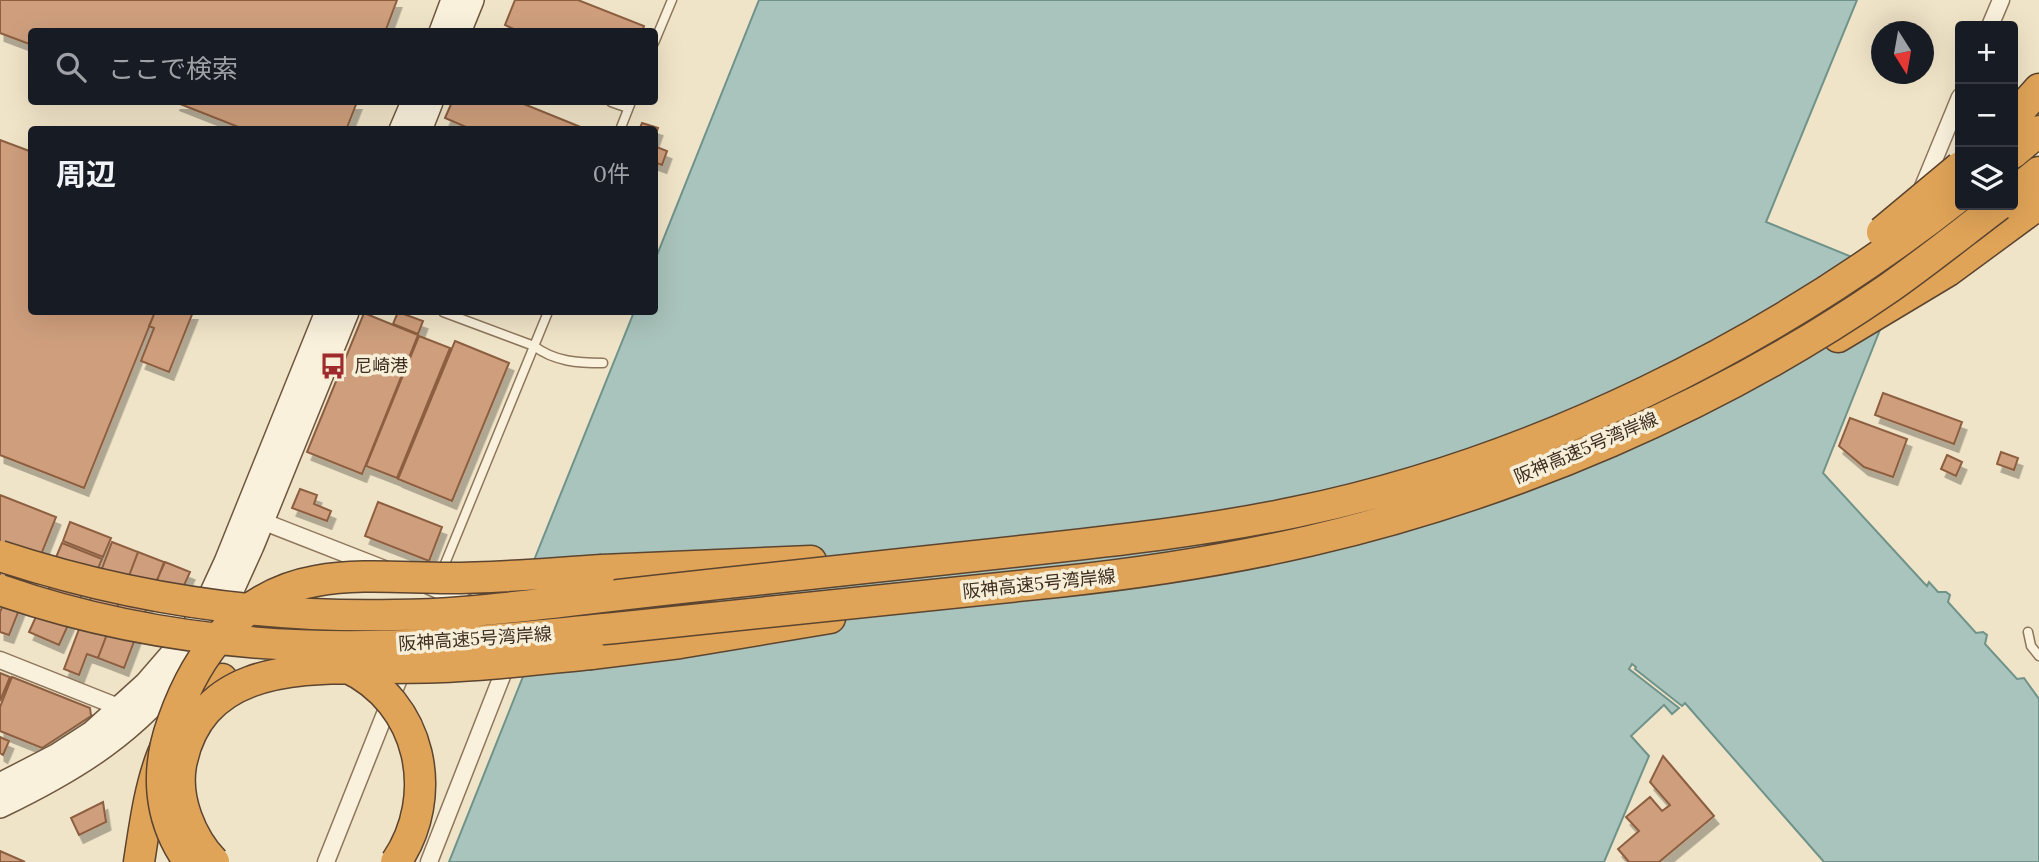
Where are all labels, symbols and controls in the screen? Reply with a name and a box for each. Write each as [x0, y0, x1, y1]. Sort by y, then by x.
north arrow [1871, 21, 1934, 84]
map controls [1955, 21, 2018, 210]
button: + [1955, 21, 2018, 84]
search box [28, 28, 658, 105]
icon: search [52, 48, 90, 86]
text: ここで検索 [108, 52, 238, 85]
button: − [1955, 84, 2018, 147]
button: layers [1955, 147, 2018, 210]
text: 周辺 [56, 155, 116, 193]
text: 0件 [593, 159, 630, 188]
bus stop icon: 尼崎港 [318, 351, 348, 381]
place label: 尼崎港 [354, 354, 408, 377]
street label: 阪神高速5号湾岸線 [1511, 407, 1661, 488]
street label: 阪神高速5号湾岸線 [961, 564, 1117, 603]
street label: 阪神高速5号湾岸線 [397, 622, 552, 655]

